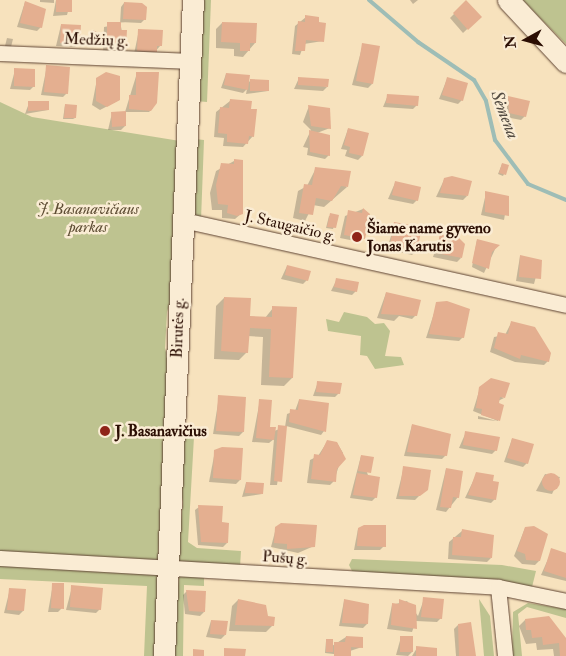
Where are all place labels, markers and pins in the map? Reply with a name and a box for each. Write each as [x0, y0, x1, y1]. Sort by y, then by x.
place label: Šiame name gyveno Jonas Karutis [367, 218, 491, 256]
marker: Šiame name gyveno Jonas Karutis [351, 231, 363, 243]
place label: J. Basanavičius [115, 421, 207, 441]
marker: J. Basanavičius [99, 425, 111, 437]

